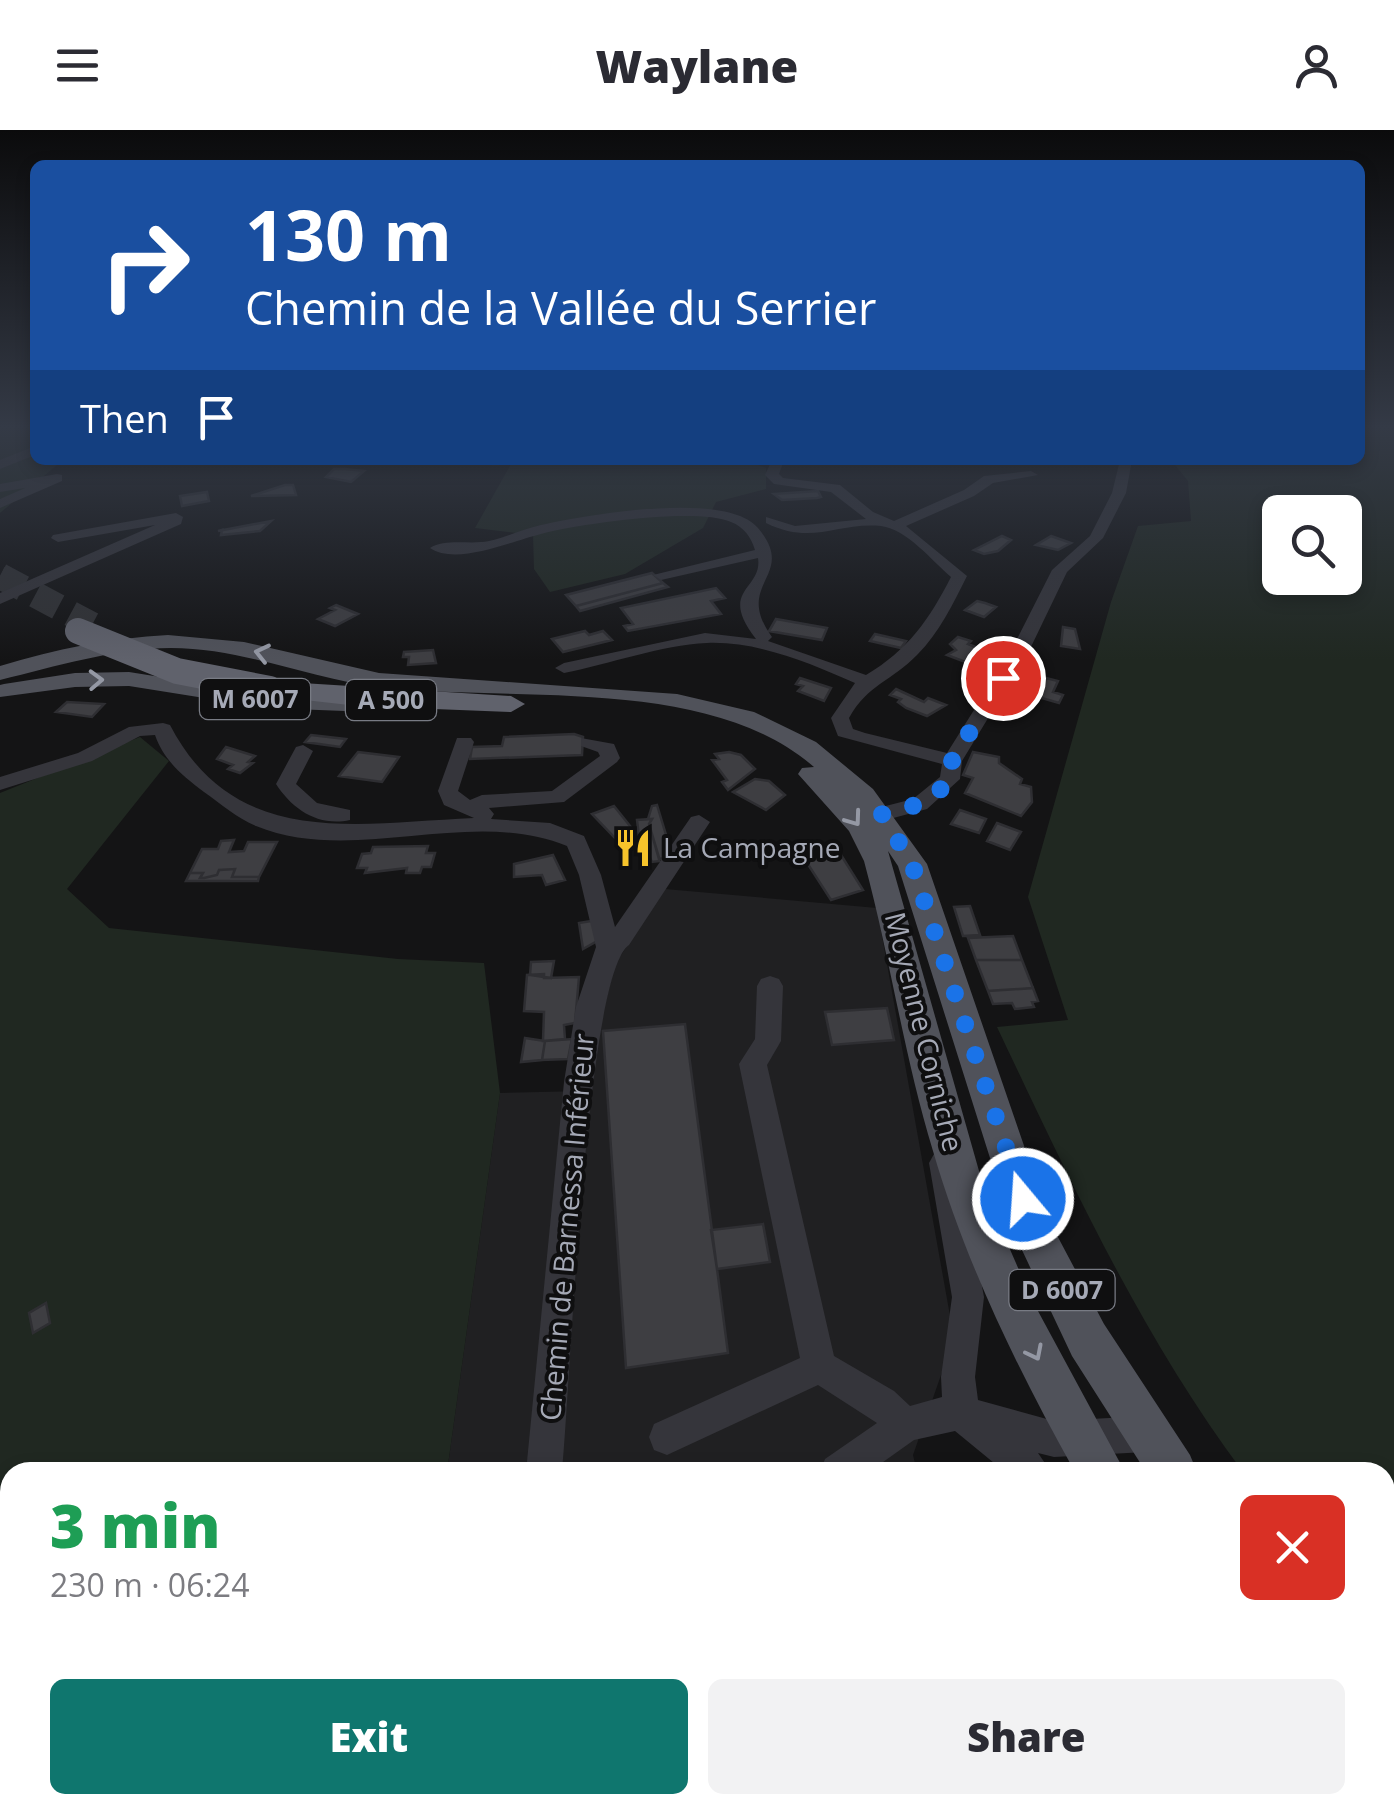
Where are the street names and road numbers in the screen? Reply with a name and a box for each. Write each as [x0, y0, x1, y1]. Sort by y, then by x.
road number: M 6007 [200, 679, 310, 719]
road number: A 500 [346, 680, 436, 720]
street label: Moyenne Corniche [877, 908, 973, 1156]
street label: Chemin de Barnessa Inférieur [530, 1031, 602, 1422]
road number: D 6007 [1010, 1270, 1114, 1310]

